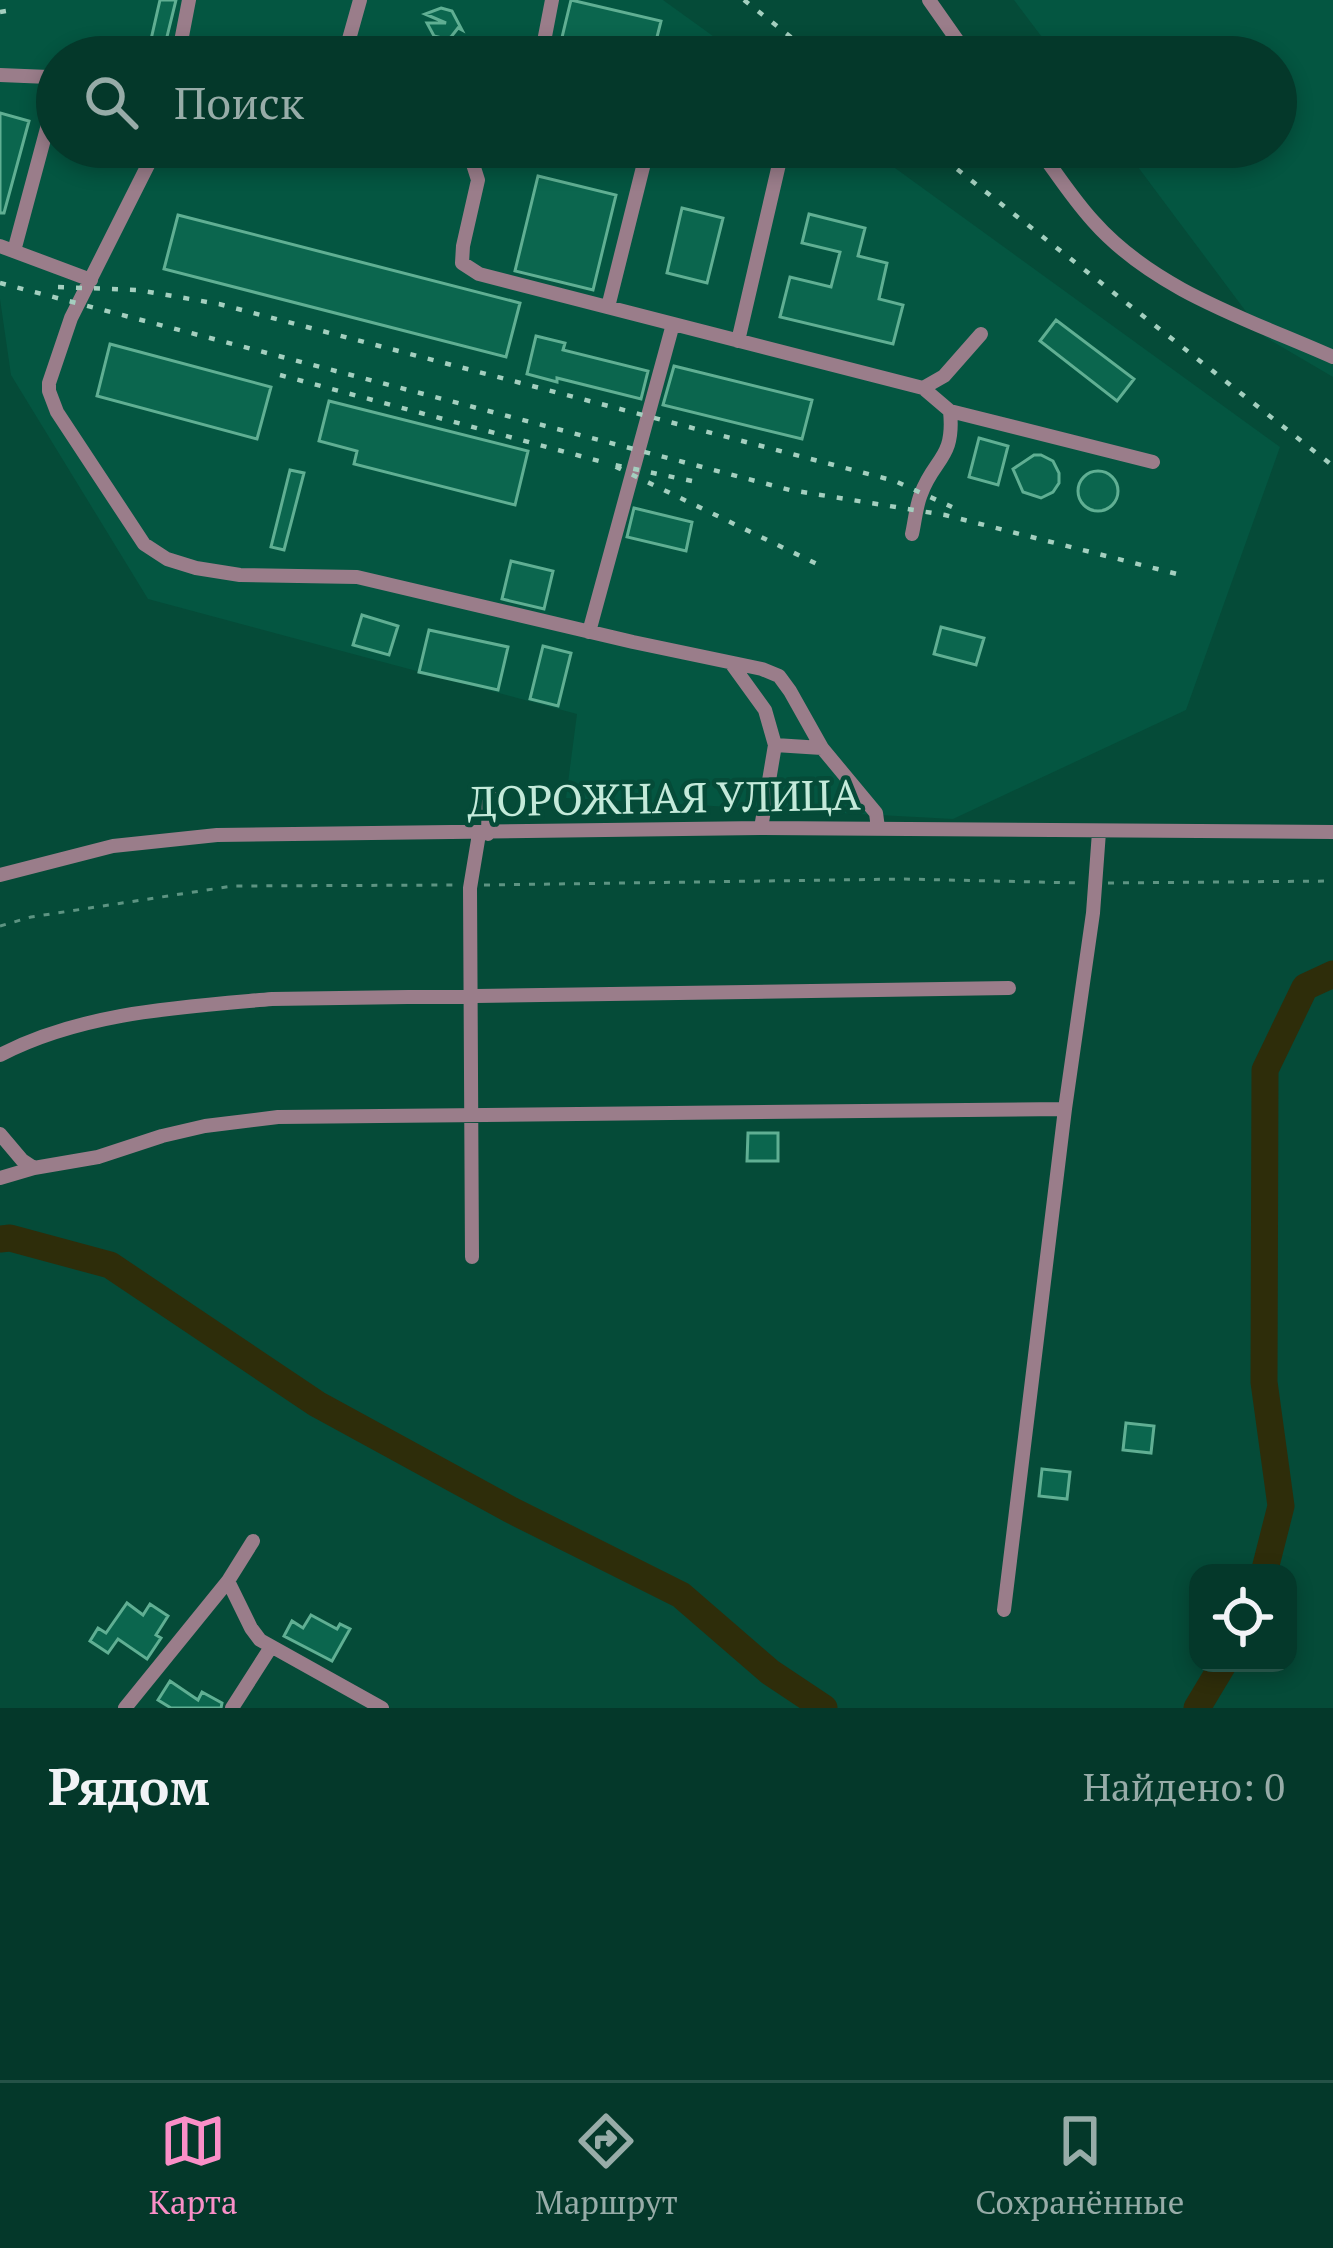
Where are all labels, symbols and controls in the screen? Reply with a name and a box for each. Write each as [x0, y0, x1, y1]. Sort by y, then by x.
search box [36, 36, 1297, 168]
icon: search [78, 69, 144, 135]
text: Поиск [174, 72, 304, 132]
street label: ДОРОЖНАЯ УЛИЦА [467, 766, 861, 828]
map controls [1189, 1564, 1297, 1672]
button: locate [1189, 1564, 1297, 1672]
text: Рядом [48, 1752, 210, 1820]
text: Найдено: 0 [1083, 1760, 1285, 1812]
tab: Карта [149, 2108, 238, 2223]
tab: Маршрут [535, 2108, 678, 2223]
tab: Сохранённые [975, 2108, 1184, 2223]

